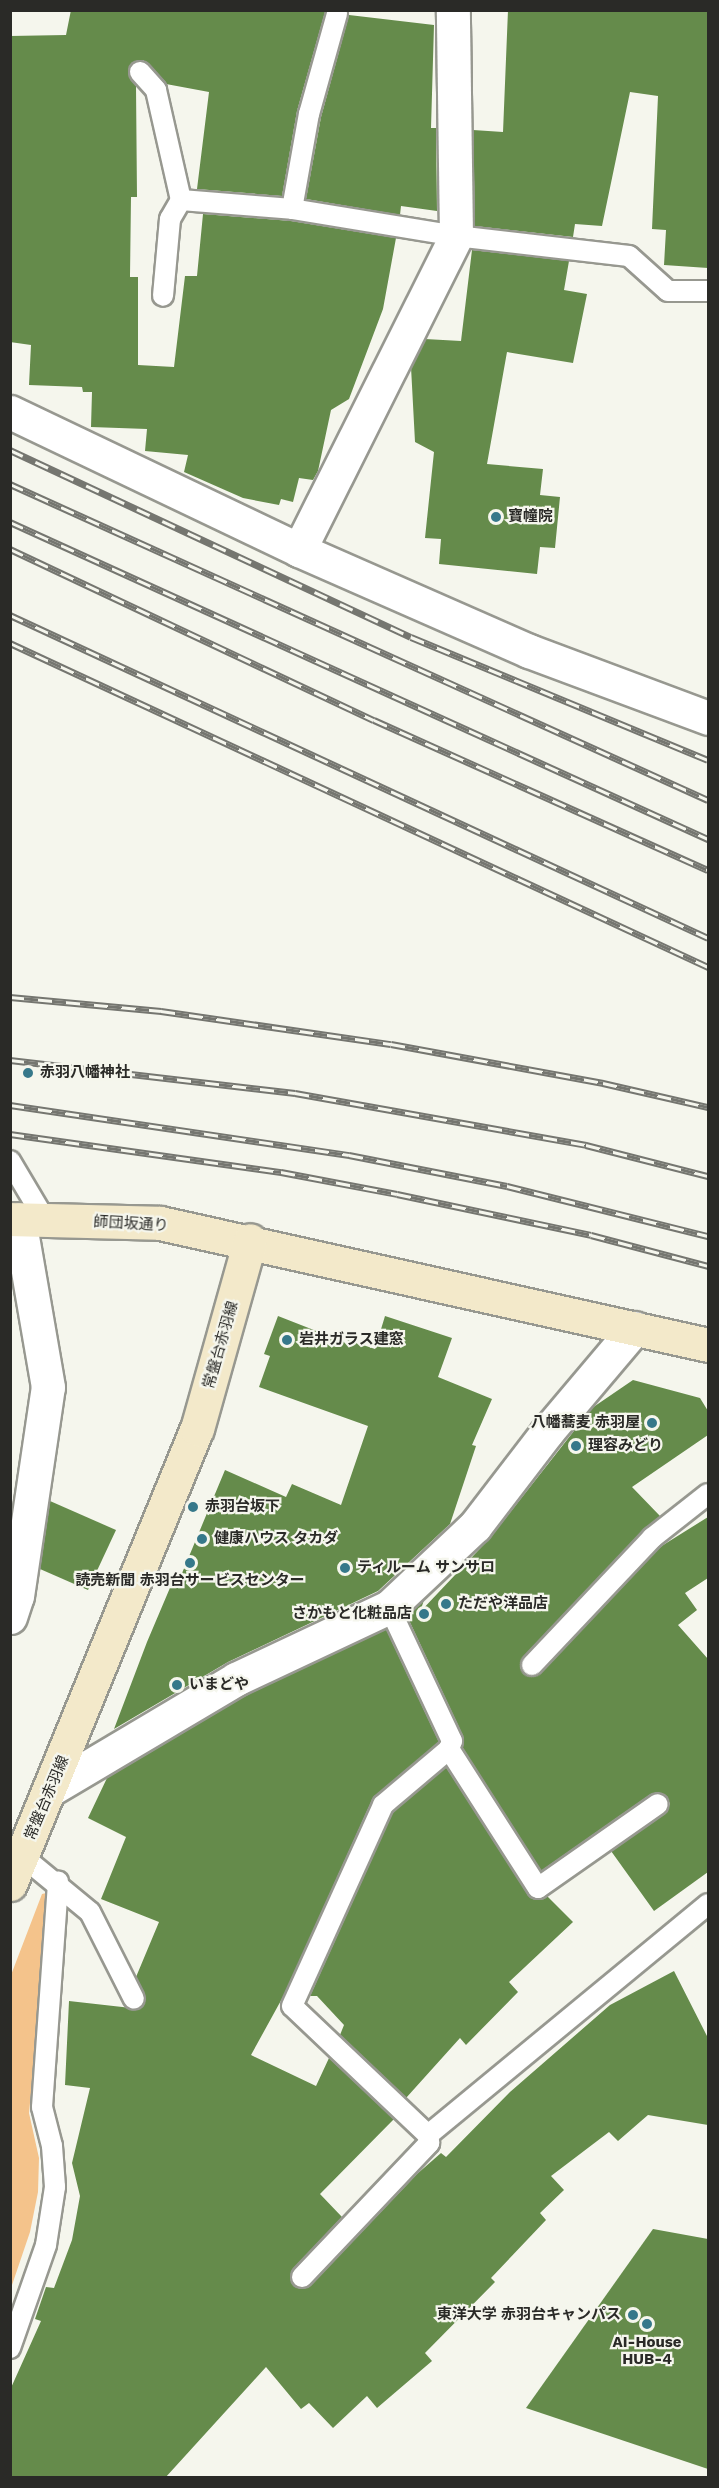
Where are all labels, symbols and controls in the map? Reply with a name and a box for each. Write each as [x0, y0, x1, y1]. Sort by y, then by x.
place label: 寶幢院 [508, 508, 553, 526]
marker: 寶幢院 [489, 510, 503, 524]
place label: 赤羽八幡神社 [40, 1064, 130, 1082]
marker: 赤羽八幡神社 [21, 1066, 35, 1080]
street label: 師団坂通り [93, 1213, 169, 1235]
street label: 常盤台赤羽線 [200, 1299, 242, 1391]
place label: 岩井ガラス建窓 [299, 1331, 404, 1349]
marker: 岩井ガラス建窓 [280, 1333, 294, 1347]
place label: 八幡蕎麦 赤羽屋 [531, 1414, 640, 1432]
marker: 八幡蕎麦 赤羽屋 [645, 1416, 659, 1430]
place label: 理容みどり [588, 1437, 663, 1455]
marker: 理容みどり [569, 1439, 583, 1453]
place label: 赤羽台坂下 [205, 1498, 280, 1516]
marker: 赤羽台坂下 [186, 1500, 200, 1514]
place label: 健康ハウス タカダ [214, 1530, 338, 1548]
marker: 健康ハウス タカダ [195, 1532, 209, 1546]
marker: 読売新聞 赤羽台サービスセンター [183, 1556, 197, 1570]
place label: ティルーム サンサロ [357, 1559, 496, 1577]
marker: ティルーム サンサロ [338, 1561, 352, 1575]
place label: 読売新聞 赤羽台サービスセンター [75, 1572, 305, 1590]
place label: ただや洋品店 [458, 1595, 548, 1613]
marker: ただや洋品店 [439, 1597, 453, 1611]
place label: さかもと化粧品店 [292, 1605, 412, 1623]
marker: さかもと化粧品店 [417, 1607, 431, 1621]
place label: いまどや [189, 1676, 249, 1694]
marker: いまどや [170, 1678, 184, 1692]
street label: 常盤台赤羽線 [21, 1753, 73, 1843]
place label: 東洋大学 赤羽台キャンパス [437, 2306, 621, 2324]
marker: 東洋大学 赤羽台キャンパス [626, 2308, 640, 2322]
marker: AI-House HUB-4 [640, 2317, 654, 2331]
place label: AI-House HUB-4 [613, 2333, 681, 2368]

